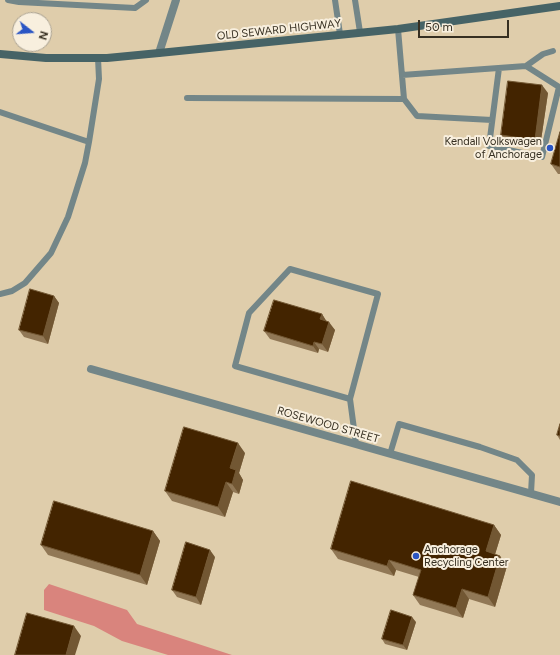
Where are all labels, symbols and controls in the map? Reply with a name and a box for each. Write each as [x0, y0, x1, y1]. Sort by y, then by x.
north arrow [12, 12, 52, 52]
scale bar [420, 12, 511, 38]
street label: OLD SEWARD HIGHWAY [216, 17, 342, 43]
text: 50 m [425, 20, 453, 34]
text: N [36, 29, 50, 41]
place label: Kendall Volkswagen of Anchorage [444, 135, 542, 161]
marker: Kendall Volkswagen of Anchorage [545, 143, 555, 153]
street label: ROSEWOOD STREET [276, 404, 380, 446]
place label: Anchorage Recycling Center [424, 543, 509, 569]
marker: Anchorage Recycling Center [411, 551, 421, 561]

